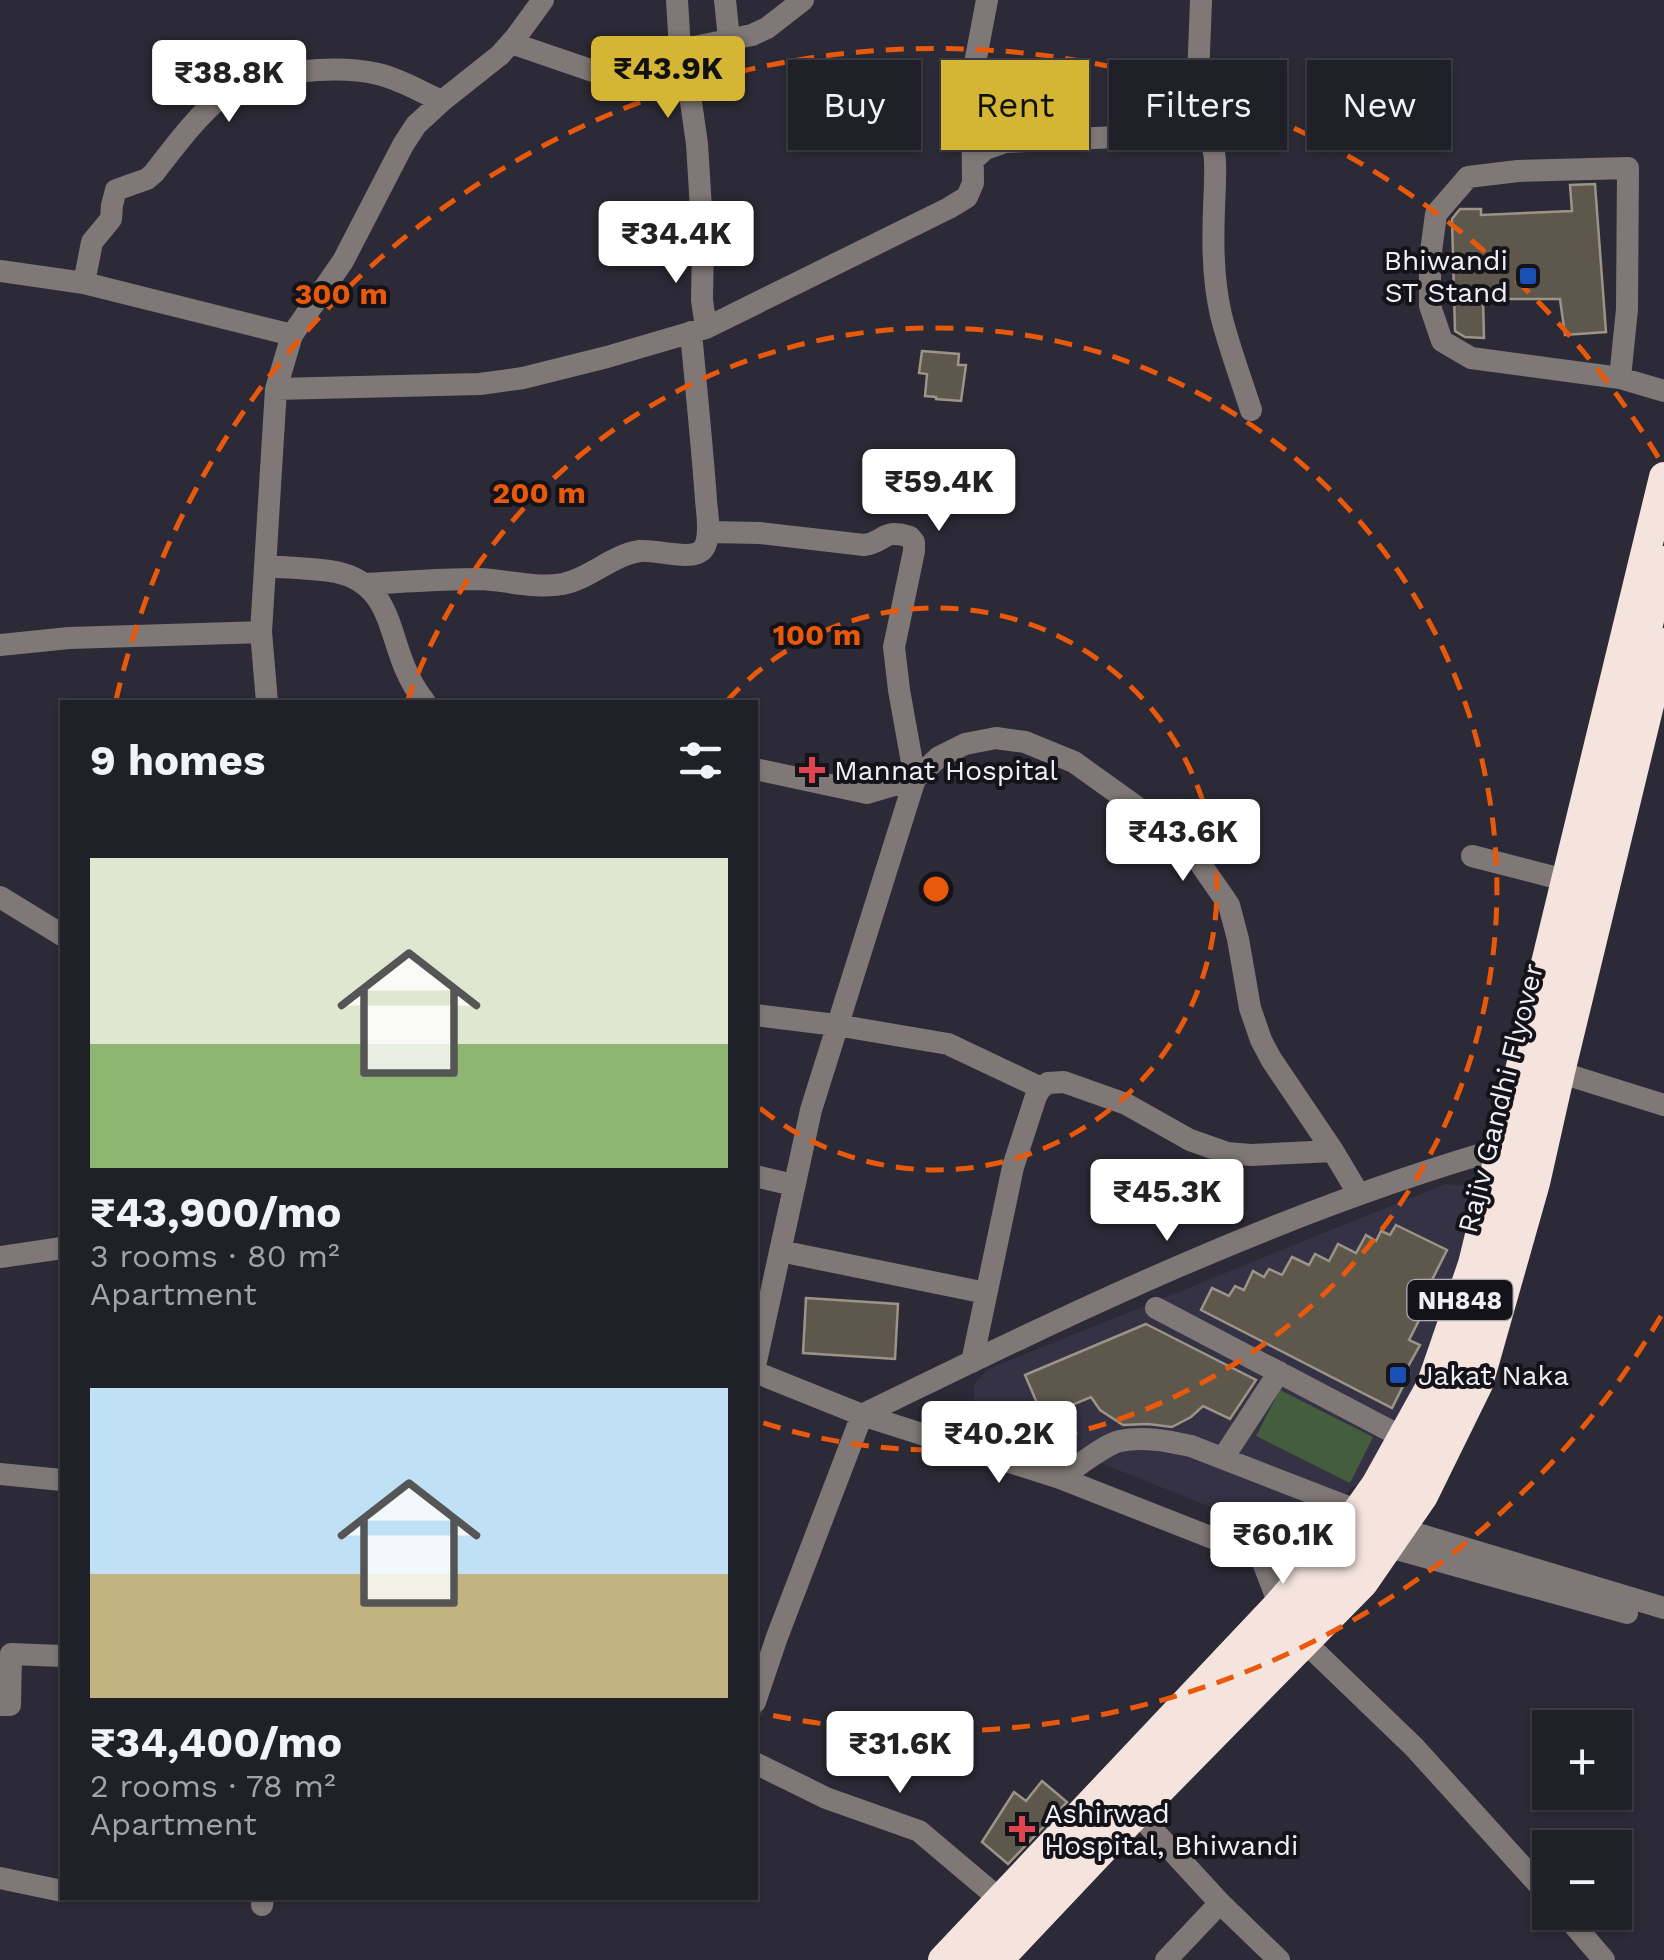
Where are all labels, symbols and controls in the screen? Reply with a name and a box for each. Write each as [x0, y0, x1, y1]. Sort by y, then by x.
pin: ₹43.9K [587, 36, 749, 121]
pin: ₹38.8K [148, 40, 310, 125]
text: ₹43.9K [613, 49, 723, 87]
text: ₹38.8K [174, 53, 284, 91]
chip: Buy [788, 60, 921, 150]
chip: Rent [941, 60, 1089, 150]
chip: Filters [1109, 60, 1287, 150]
chip: New [1307, 60, 1451, 150]
pin: ₹34.4K [595, 201, 757, 286]
text: ₹34.4K [621, 214, 731, 252]
place label: Bhiwandi ST Stand [1384, 244, 1508, 309]
marker: Bhiwandi ST Stand [1517, 265, 1539, 287]
text: 300 m [294, 276, 388, 311]
pin: ₹59.4K [858, 449, 1020, 534]
text: ₹59.4K [884, 462, 994, 500]
text: 200 m [492, 475, 586, 510]
text: 100 m [773, 617, 861, 652]
icon: filters [673, 733, 728, 788]
text: 9 homes [90, 736, 265, 785]
place label: Mannat Hospital [834, 754, 1058, 787]
marker: Mannat Hospital [799, 757, 825, 783]
pin: ₹43.6K [1102, 799, 1264, 884]
text: ₹43.6K [1128, 812, 1238, 850]
centre of rings [918, 871, 954, 907]
icon: home [319, 923, 499, 1103]
street label: Rajiv Gandhi Flyover [1451, 960, 1550, 1236]
pin: ₹45.3K [1086, 1159, 1248, 1244]
text: ₹45.3K [1113, 1172, 1222, 1210]
text: ₹43,900/mo [90, 1188, 341, 1237]
text: 3 rooms · 80 m² [90, 1237, 340, 1275]
text: Apartment [90, 1275, 257, 1313]
road number: NH848 [1408, 1280, 1512, 1320]
place label: Jakat Naka [1418, 1359, 1569, 1392]
marker: Jakat Naka [1387, 1364, 1409, 1386]
pin: ₹40.2K [918, 1401, 1080, 1486]
text: ₹40.2K [944, 1414, 1054, 1452]
icon: home [319, 1453, 499, 1633]
pin: ₹60.1K [1202, 1502, 1364, 1587]
text: ₹60.1K [1232, 1515, 1334, 1553]
map controls [1532, 1710, 1632, 1930]
button: + [1532, 1710, 1632, 1810]
pin: ₹31.6K [819, 1711, 981, 1796]
text: ₹34,400/mo [90, 1718, 342, 1767]
text: ₹31.6K [849, 1724, 951, 1762]
text: 2 rooms · 78 m² [90, 1767, 336, 1805]
place label: Ashirwad Hospital, Bhiwandi [1044, 1797, 1298, 1862]
text: Apartment [90, 1805, 257, 1843]
marker: Ashirwad Hospital, Bhiwandi [1009, 1816, 1035, 1842]
button: − [1532, 1830, 1632, 1930]

